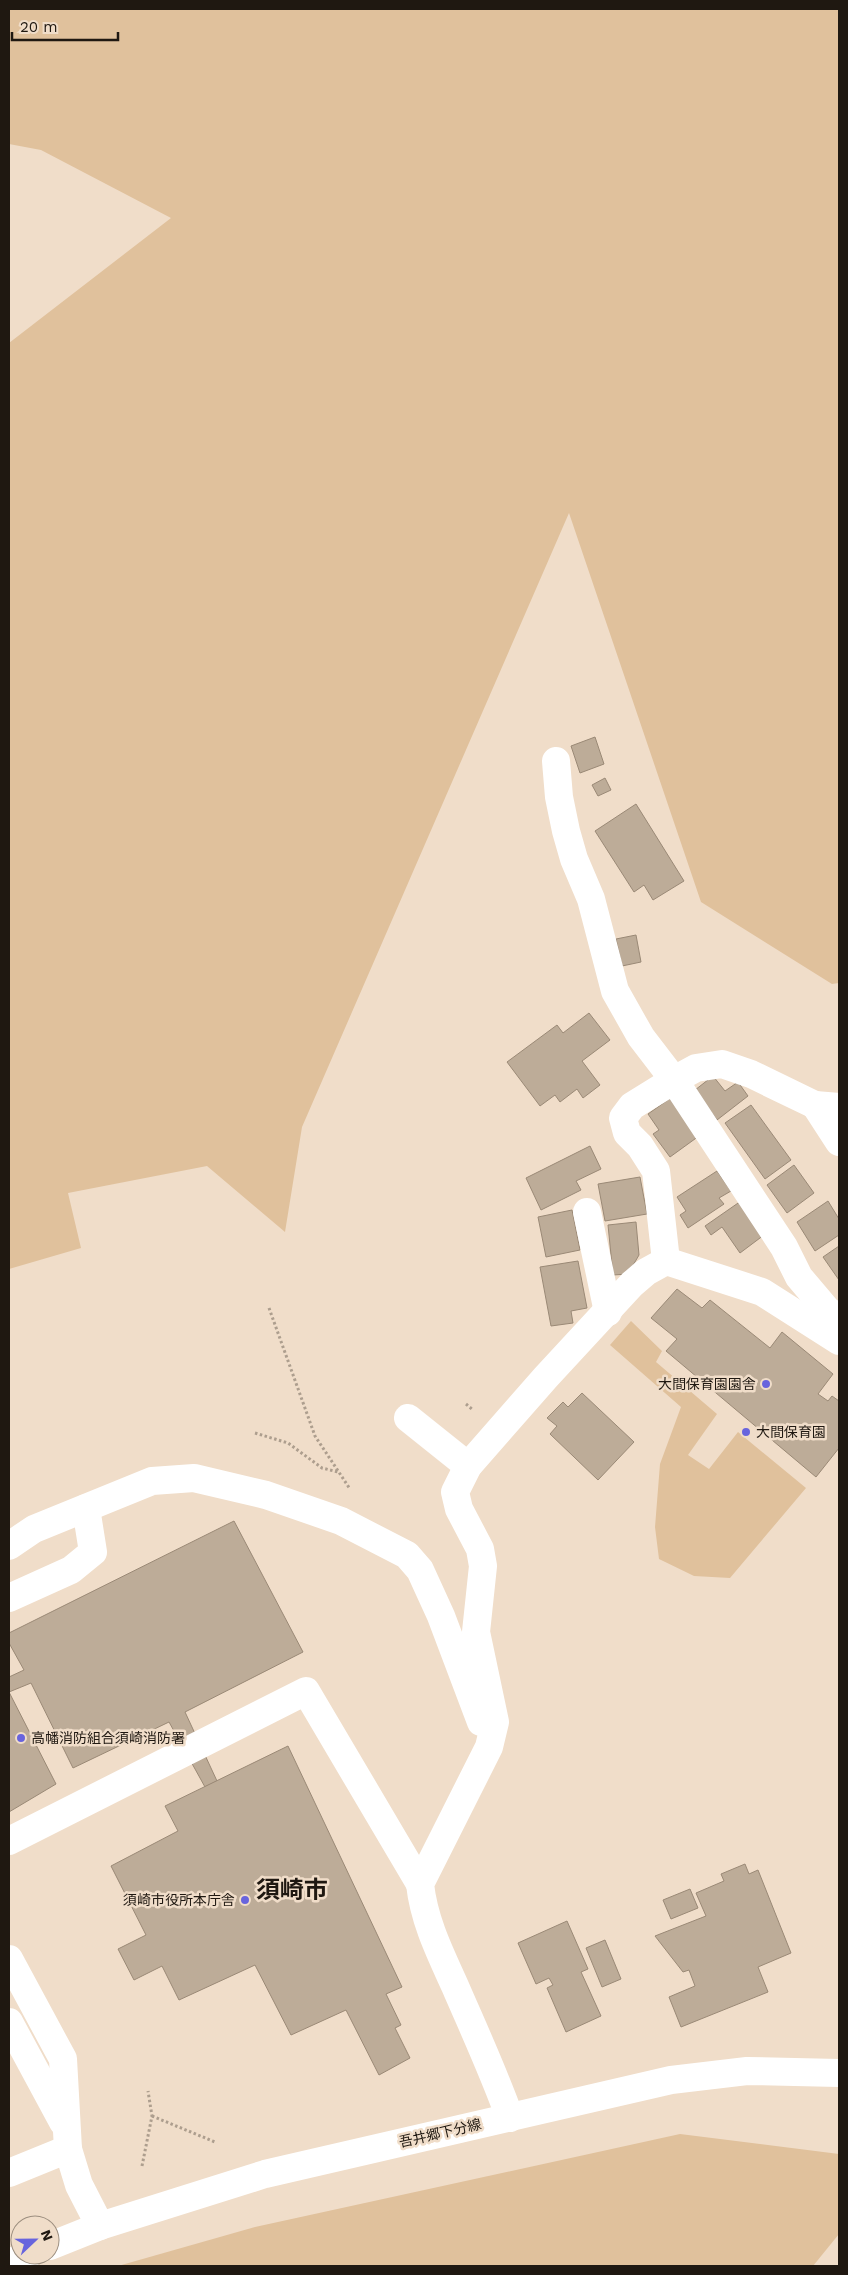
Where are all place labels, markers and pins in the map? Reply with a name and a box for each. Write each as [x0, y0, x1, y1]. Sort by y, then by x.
place label: 大間保育園園舎 [658, 1376, 756, 1392]
marker: 大間保育園園舎 [760, 1378, 772, 1390]
place label: 大間保育園 [756, 1424, 826, 1440]
marker: 大間保育園 [740, 1426, 752, 1438]
place label: 高幡消防組合須崎消防署 [31, 1730, 185, 1746]
marker: 高幡消防組合須崎消防署 [15, 1732, 27, 1744]
place label: 須崎市役所本庁舎 [123, 1892, 235, 1908]
marker: 須崎市役所本庁舎 [239, 1894, 251, 1906]

